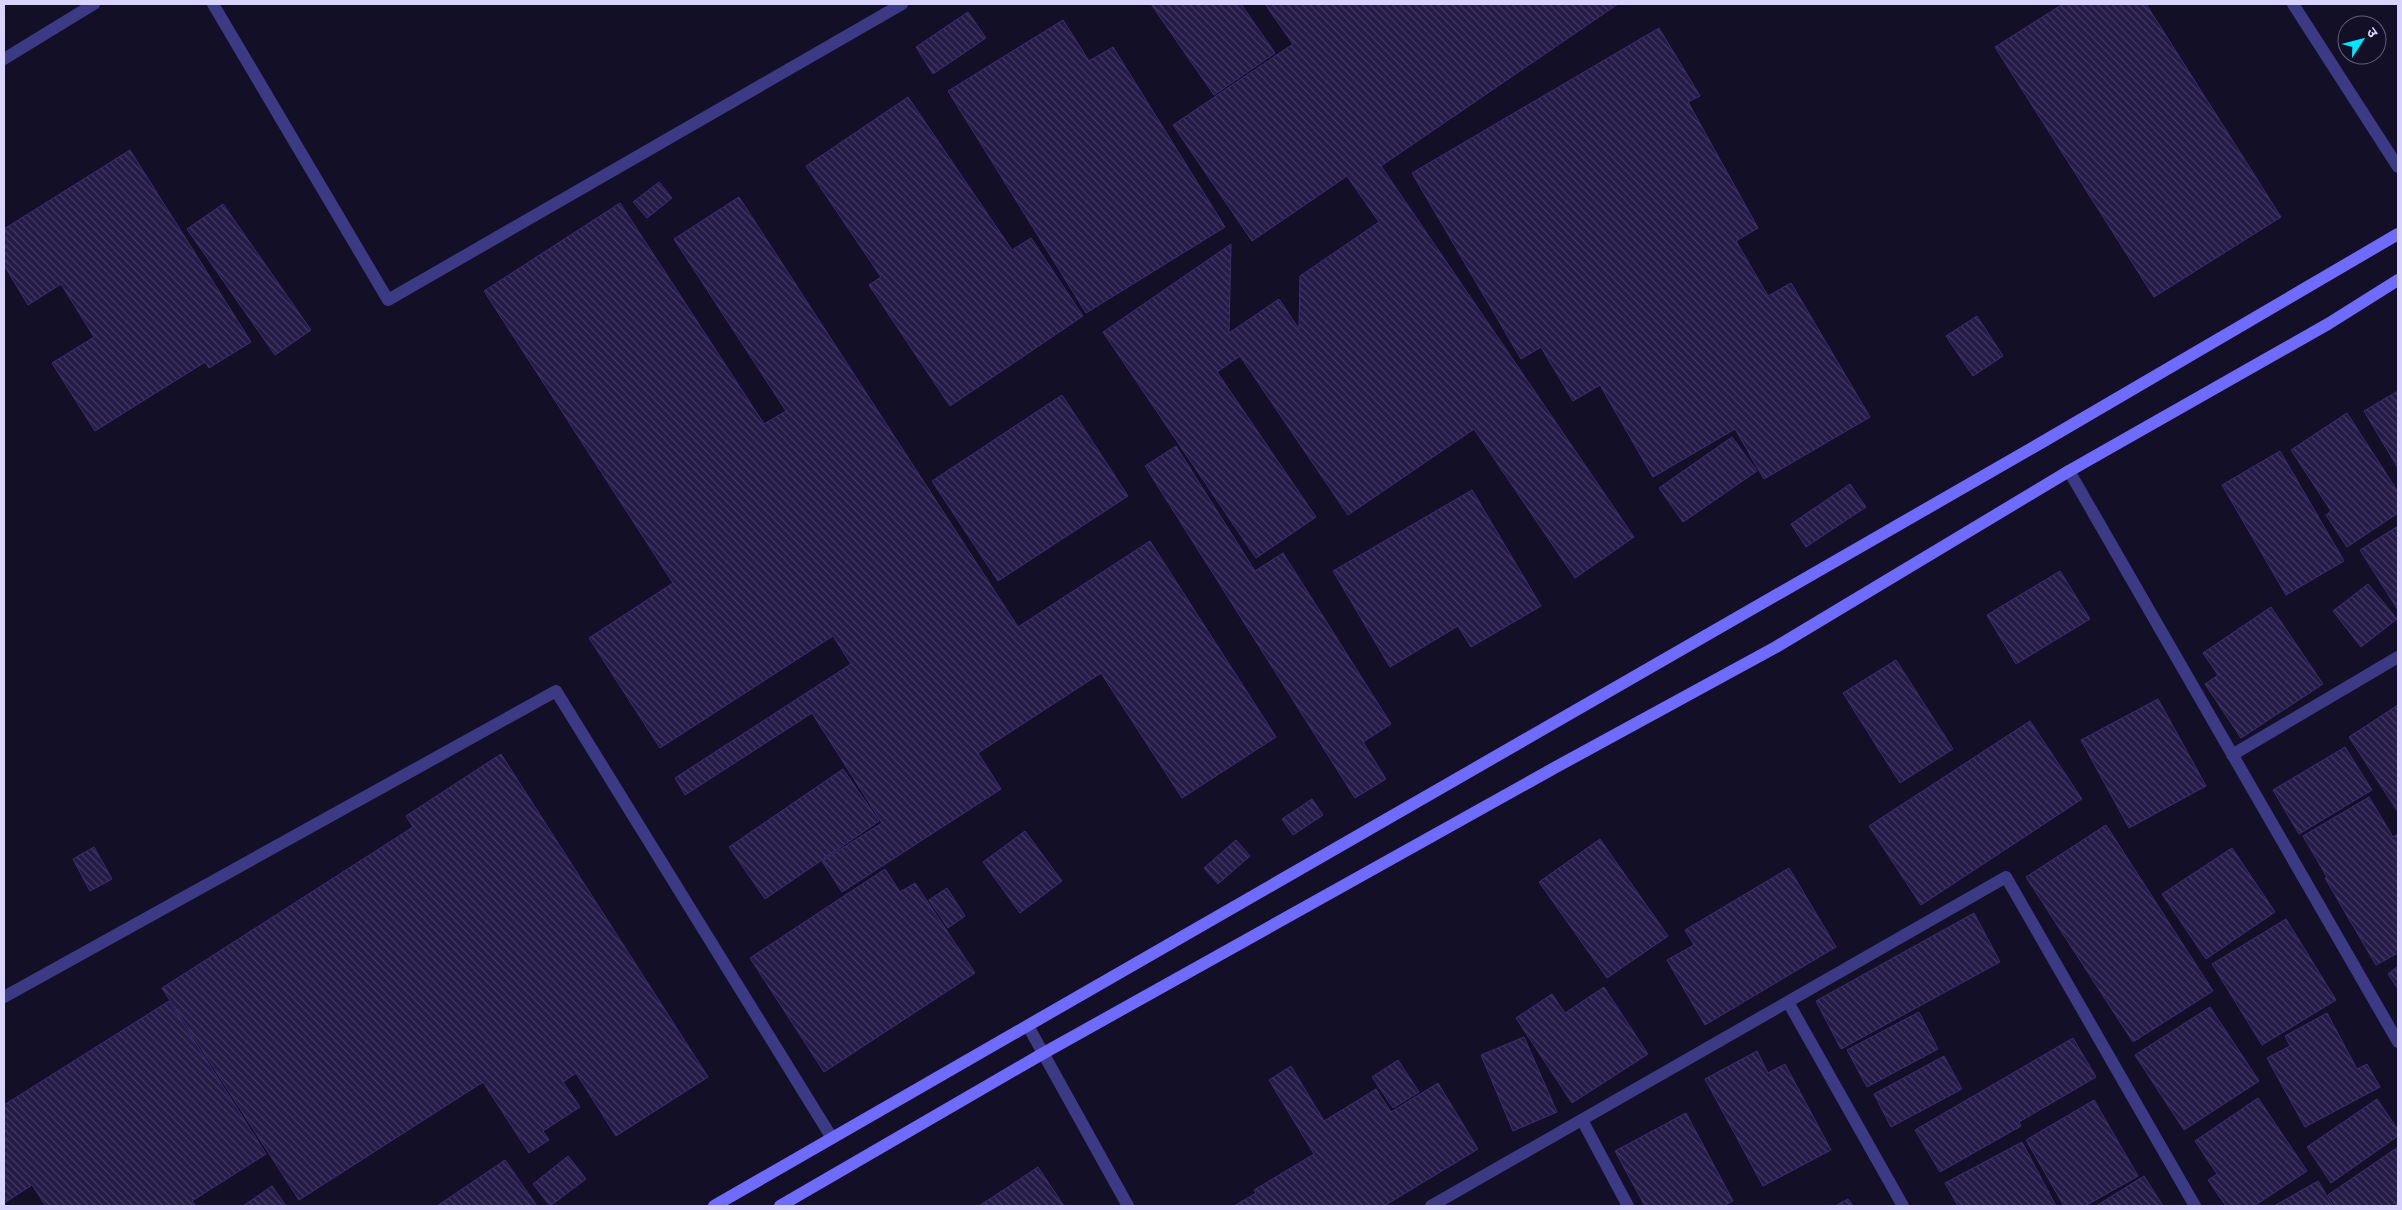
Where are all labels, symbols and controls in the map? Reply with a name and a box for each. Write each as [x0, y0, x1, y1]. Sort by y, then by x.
north arrow [2337, 15, 2387, 65]
text: उ [2362, 23, 2384, 42]

